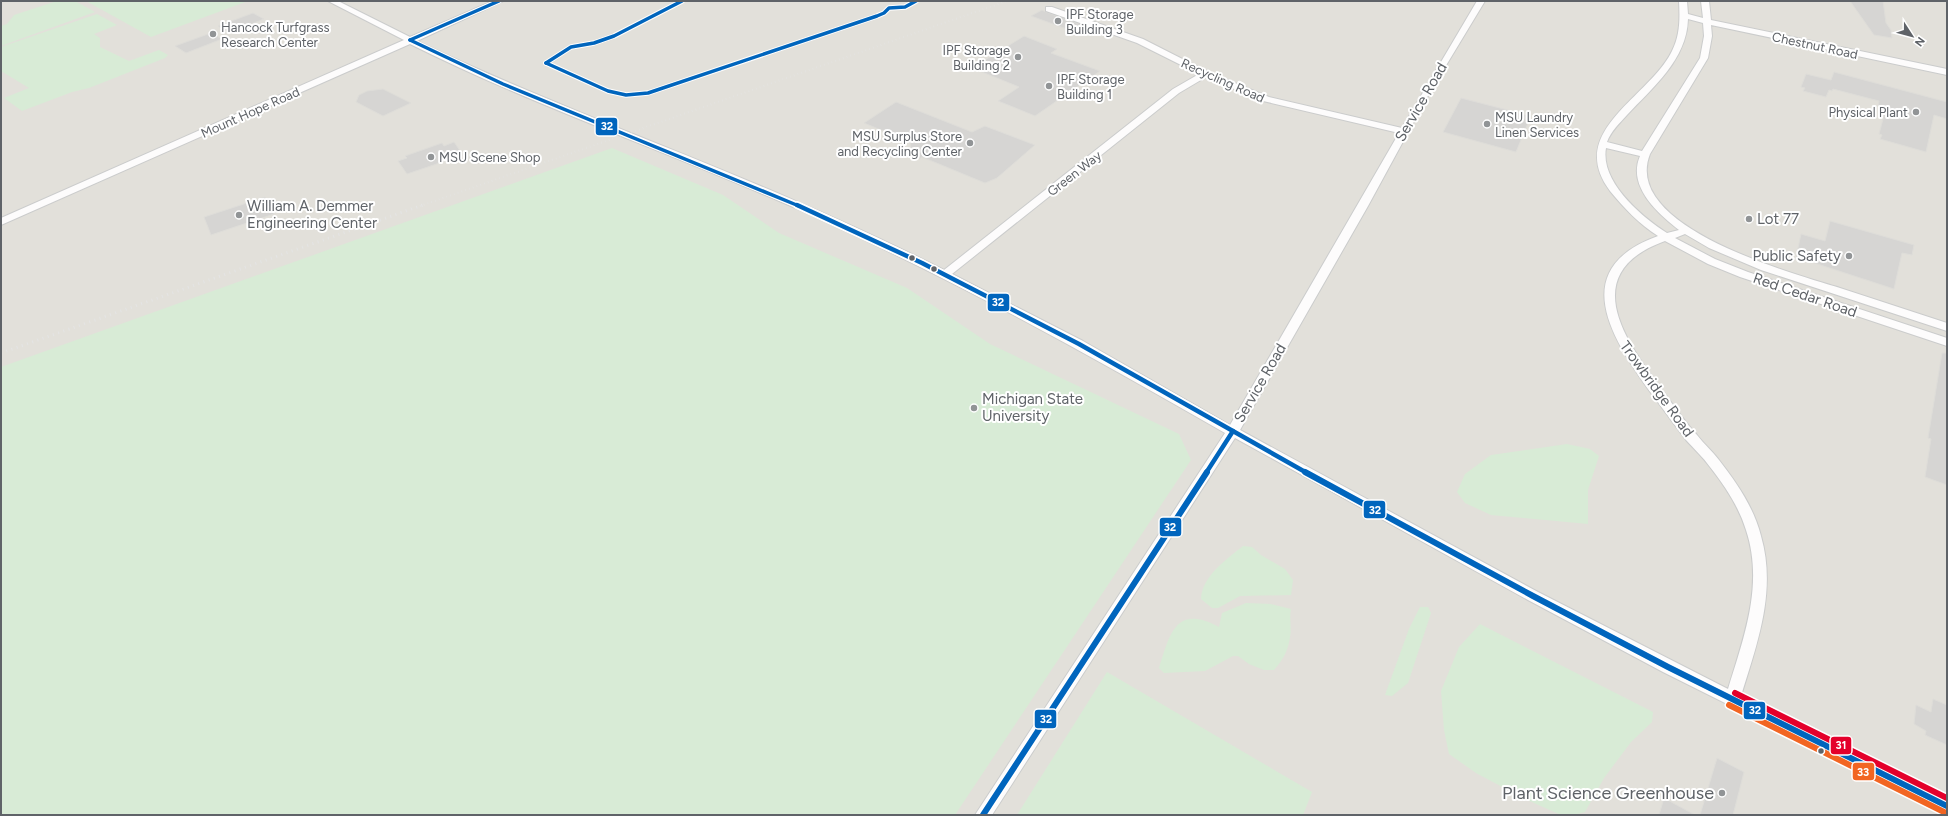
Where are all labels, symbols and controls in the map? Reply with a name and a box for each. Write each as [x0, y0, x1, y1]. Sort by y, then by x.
place label: IPF Storage Building 3 [1066, 7, 1133, 37]
marker: IPF Storage Building 3 [1053, 16, 1063, 26]
north arrow [1892, 16, 1932, 56]
place label: Hancock Turfgrass Research Center [221, 20, 330, 50]
marker: Hancock Turfgrass Research Center [208, 29, 218, 39]
street label: Chestnut Road [1771, 29, 1859, 62]
text: N [1912, 34, 1927, 49]
place label: IPF Storage Building 2 [943, 43, 1010, 73]
marker: IPF Storage Building 2 [1013, 52, 1023, 62]
street label: Recycling Road [1179, 55, 1267, 106]
street label: Service Road [1391, 59, 1451, 145]
place label: IPF Storage Building 1 [1057, 72, 1124, 102]
marker: IPF Storage Building 1 [1044, 81, 1054, 91]
street label: Mount Hope Road [199, 84, 302, 141]
place label: Physical Plant [1828, 105, 1908, 120]
marker: Physical Plant [1911, 107, 1921, 117]
place label: MSU Laundry Linen Services [1495, 110, 1579, 140]
line badge: 32 [595, 117, 618, 136]
marker: MSU Laundry Linen Services [1482, 119, 1492, 129]
text: 32 [601, 120, 613, 133]
place label: MSU Surplus Store and Recycling Center [837, 129, 963, 159]
marker: MSU Surplus Store and Recycling Center [965, 138, 975, 148]
street label: Green Way [1044, 148, 1104, 199]
place label: MSU Scene Shop [439, 150, 541, 165]
marker: MSU Scene Shop [426, 152, 436, 162]
place label: William A. Demmer Engineering Center [247, 197, 377, 232]
marker: William A. Demmer Engineering Center [234, 210, 244, 220]
place label: Lot 77 [1757, 210, 1799, 228]
marker: Lot 77 [1744, 214, 1754, 224]
place label: Public Safety [1753, 247, 1841, 265]
marker: Public Safety [1844, 251, 1854, 261]
unlabelled marker [907, 253, 917, 263]
unlabelled marker [929, 264, 939, 274]
street label: Red Cedar Road [1751, 269, 1859, 321]
line badge: 32 [987, 293, 1010, 312]
text: 32 [992, 296, 1004, 309]
street label: Trowbridge Road [1616, 337, 1698, 441]
street label: Service Road [1230, 340, 1290, 426]
place label: Michigan State University [982, 390, 1083, 425]
marker: Michigan State University [969, 403, 979, 413]
line badge: 32 [1363, 500, 1386, 519]
text: 32 [1369, 504, 1381, 517]
line badge: 32 [1159, 517, 1182, 537]
text: 32 [1164, 521, 1176, 534]
line badge: 32 [1743, 701, 1766, 720]
text: 32 [1749, 704, 1761, 717]
line badge: 32 [1034, 709, 1057, 729]
text: 32 [1040, 713, 1052, 726]
line badge: 31 [1830, 736, 1852, 755]
text: 31 [1836, 739, 1846, 752]
unlabelled marker [1816, 746, 1826, 756]
line badge: 33 [1852, 762, 1875, 781]
text: 33 [1857, 766, 1869, 779]
place label: Plant Science Greenhouse [1502, 782, 1714, 804]
marker: Plant Science Greenhouse [1717, 788, 1727, 798]

